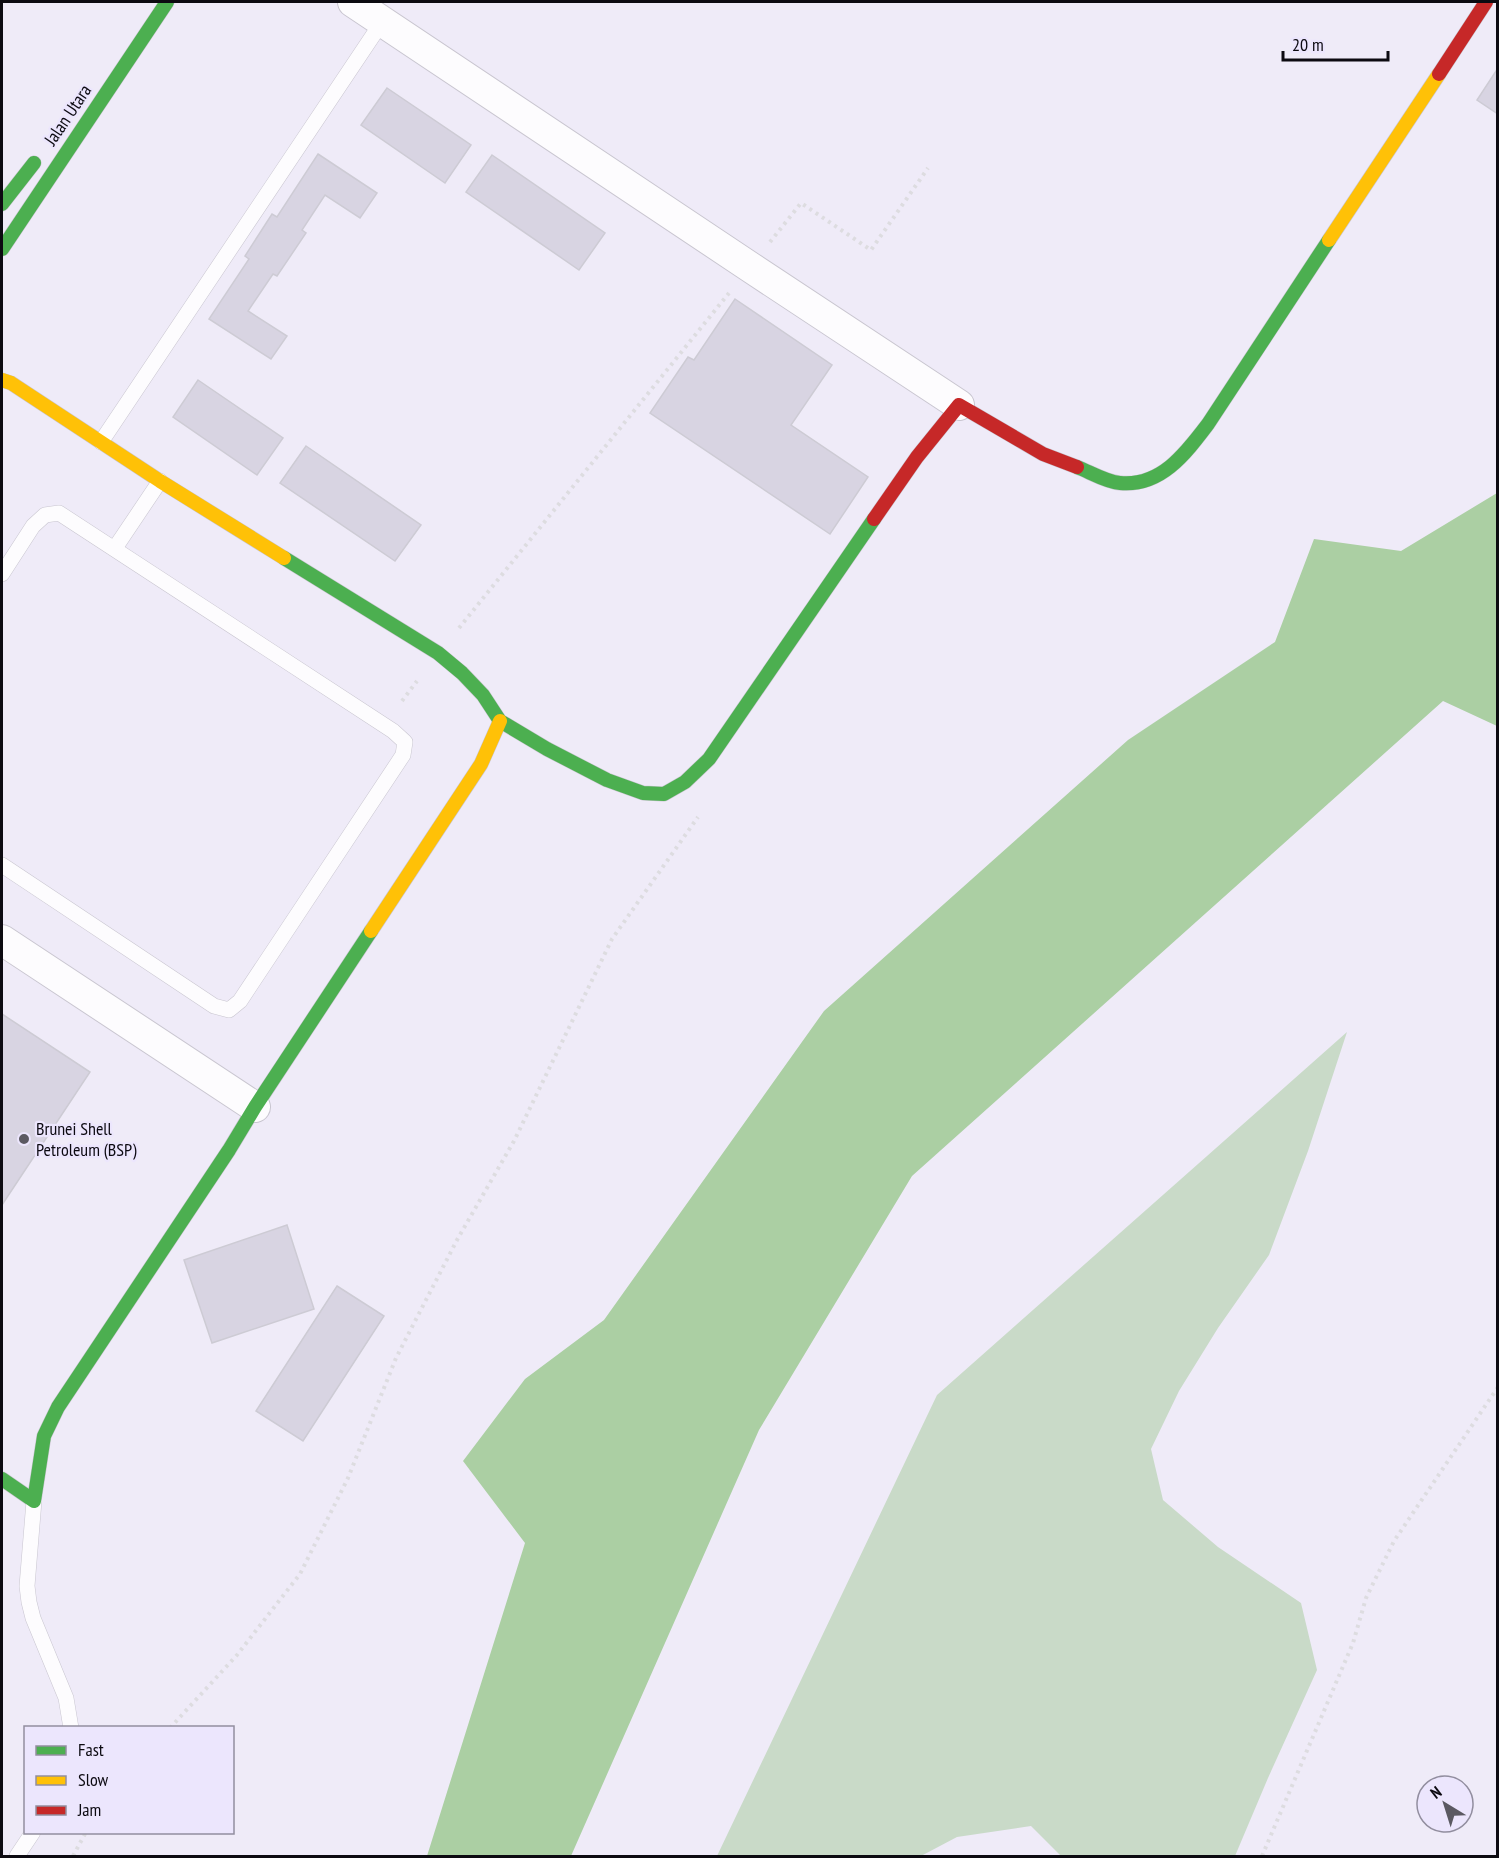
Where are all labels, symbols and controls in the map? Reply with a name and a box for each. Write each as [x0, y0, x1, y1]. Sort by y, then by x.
scale bar [1283, 24, 1388, 62]
text: 20 m [1292, 33, 1324, 56]
street label: Jalan Utara [38, 80, 96, 150]
place label: Brunei Shell Petroleum (BSP) [36, 1117, 137, 1161]
marker: Brunei Shell Petroleum (BSP) [17, 1132, 31, 1146]
legend [24, 1726, 234, 1834]
text: Fast [78, 1738, 104, 1761]
text: Slow [78, 1768, 109, 1791]
north arrow [1415, 1774, 1475, 1834]
text: N [1426, 1782, 1445, 1803]
text: Jam [77, 1798, 101, 1821]

